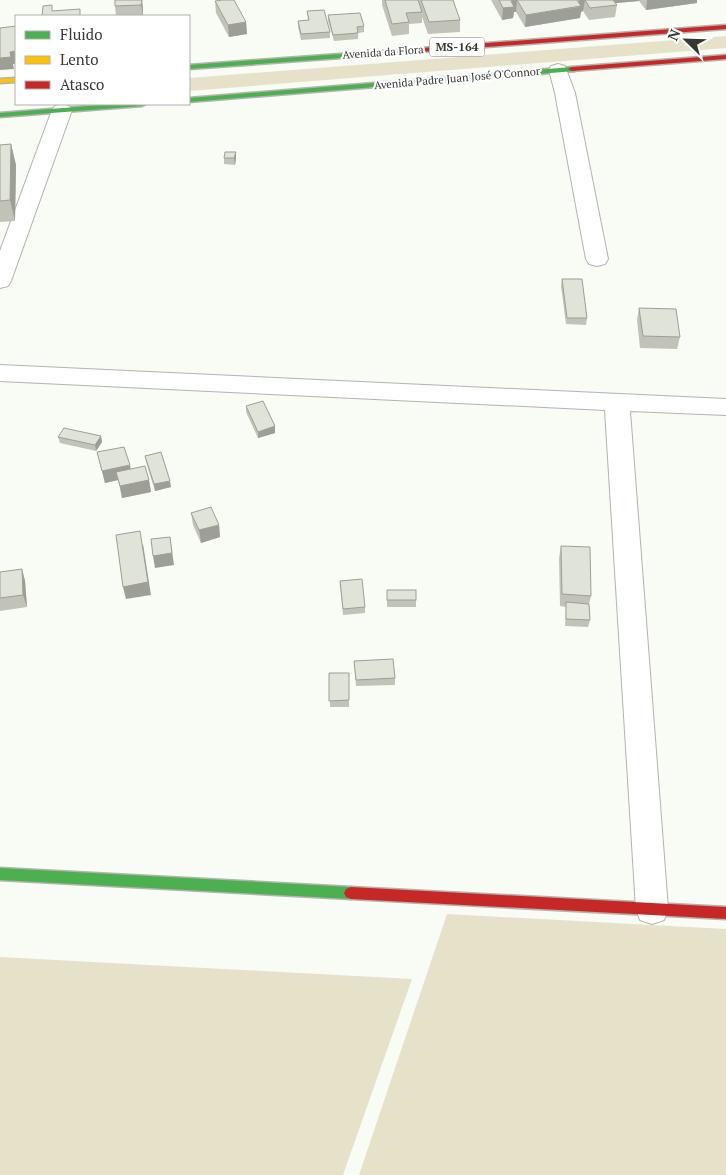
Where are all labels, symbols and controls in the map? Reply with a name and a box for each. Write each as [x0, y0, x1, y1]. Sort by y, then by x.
legend [15, 15, 190, 105]
north arrow [661, 15, 711, 65]
text: Fluido [60, 24, 102, 44]
text: N [663, 26, 685, 43]
road number: MS-164 [430, 38, 484, 56]
street label: Avenida da Flora [342, 42, 424, 62]
text: Lento [60, 49, 99, 69]
street label: Avenida Padre Juan José O'Connor [373, 64, 541, 92]
text: Atasco [60, 74, 104, 94]

